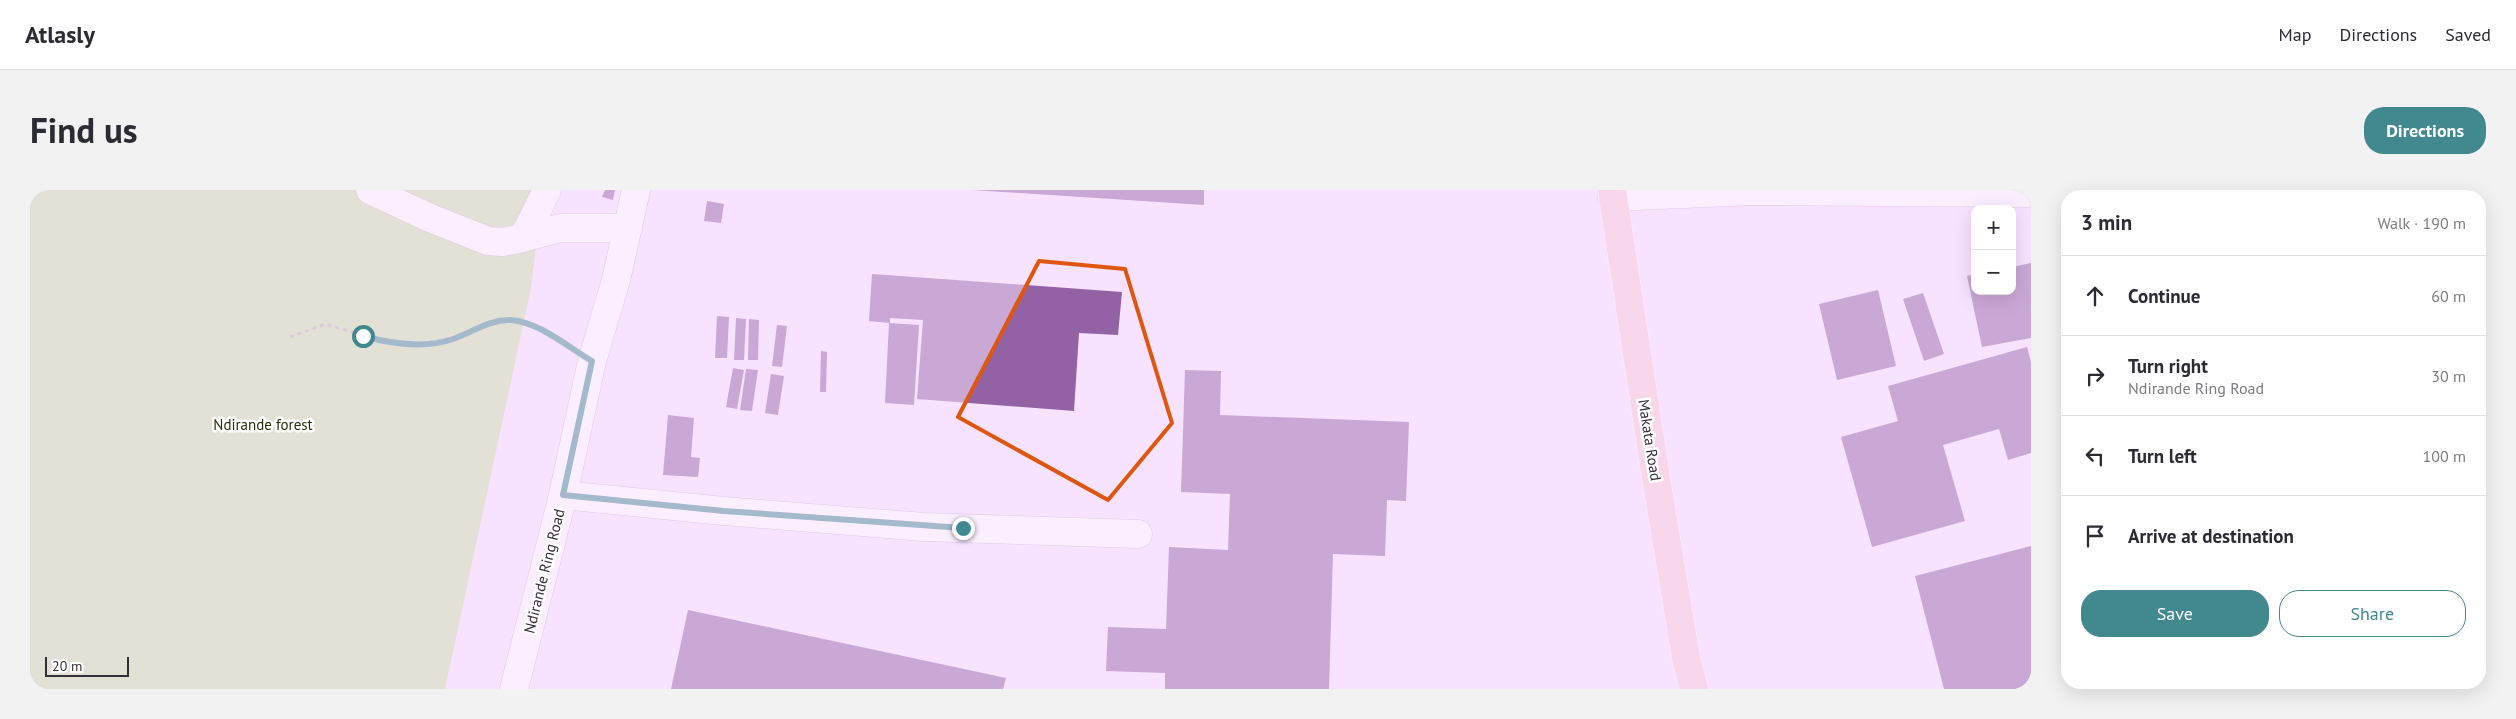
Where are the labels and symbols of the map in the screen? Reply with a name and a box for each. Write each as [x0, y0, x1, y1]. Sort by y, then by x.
route start [352, 325, 375, 348]
street label: Makata Road [1634, 398, 1666, 482]
park label: Ndirande forest [213, 415, 313, 434]
street label: Ndirande Ring Road [519, 507, 569, 635]
route end [952, 517, 975, 540]
scale bar [45, 654, 129, 677]

